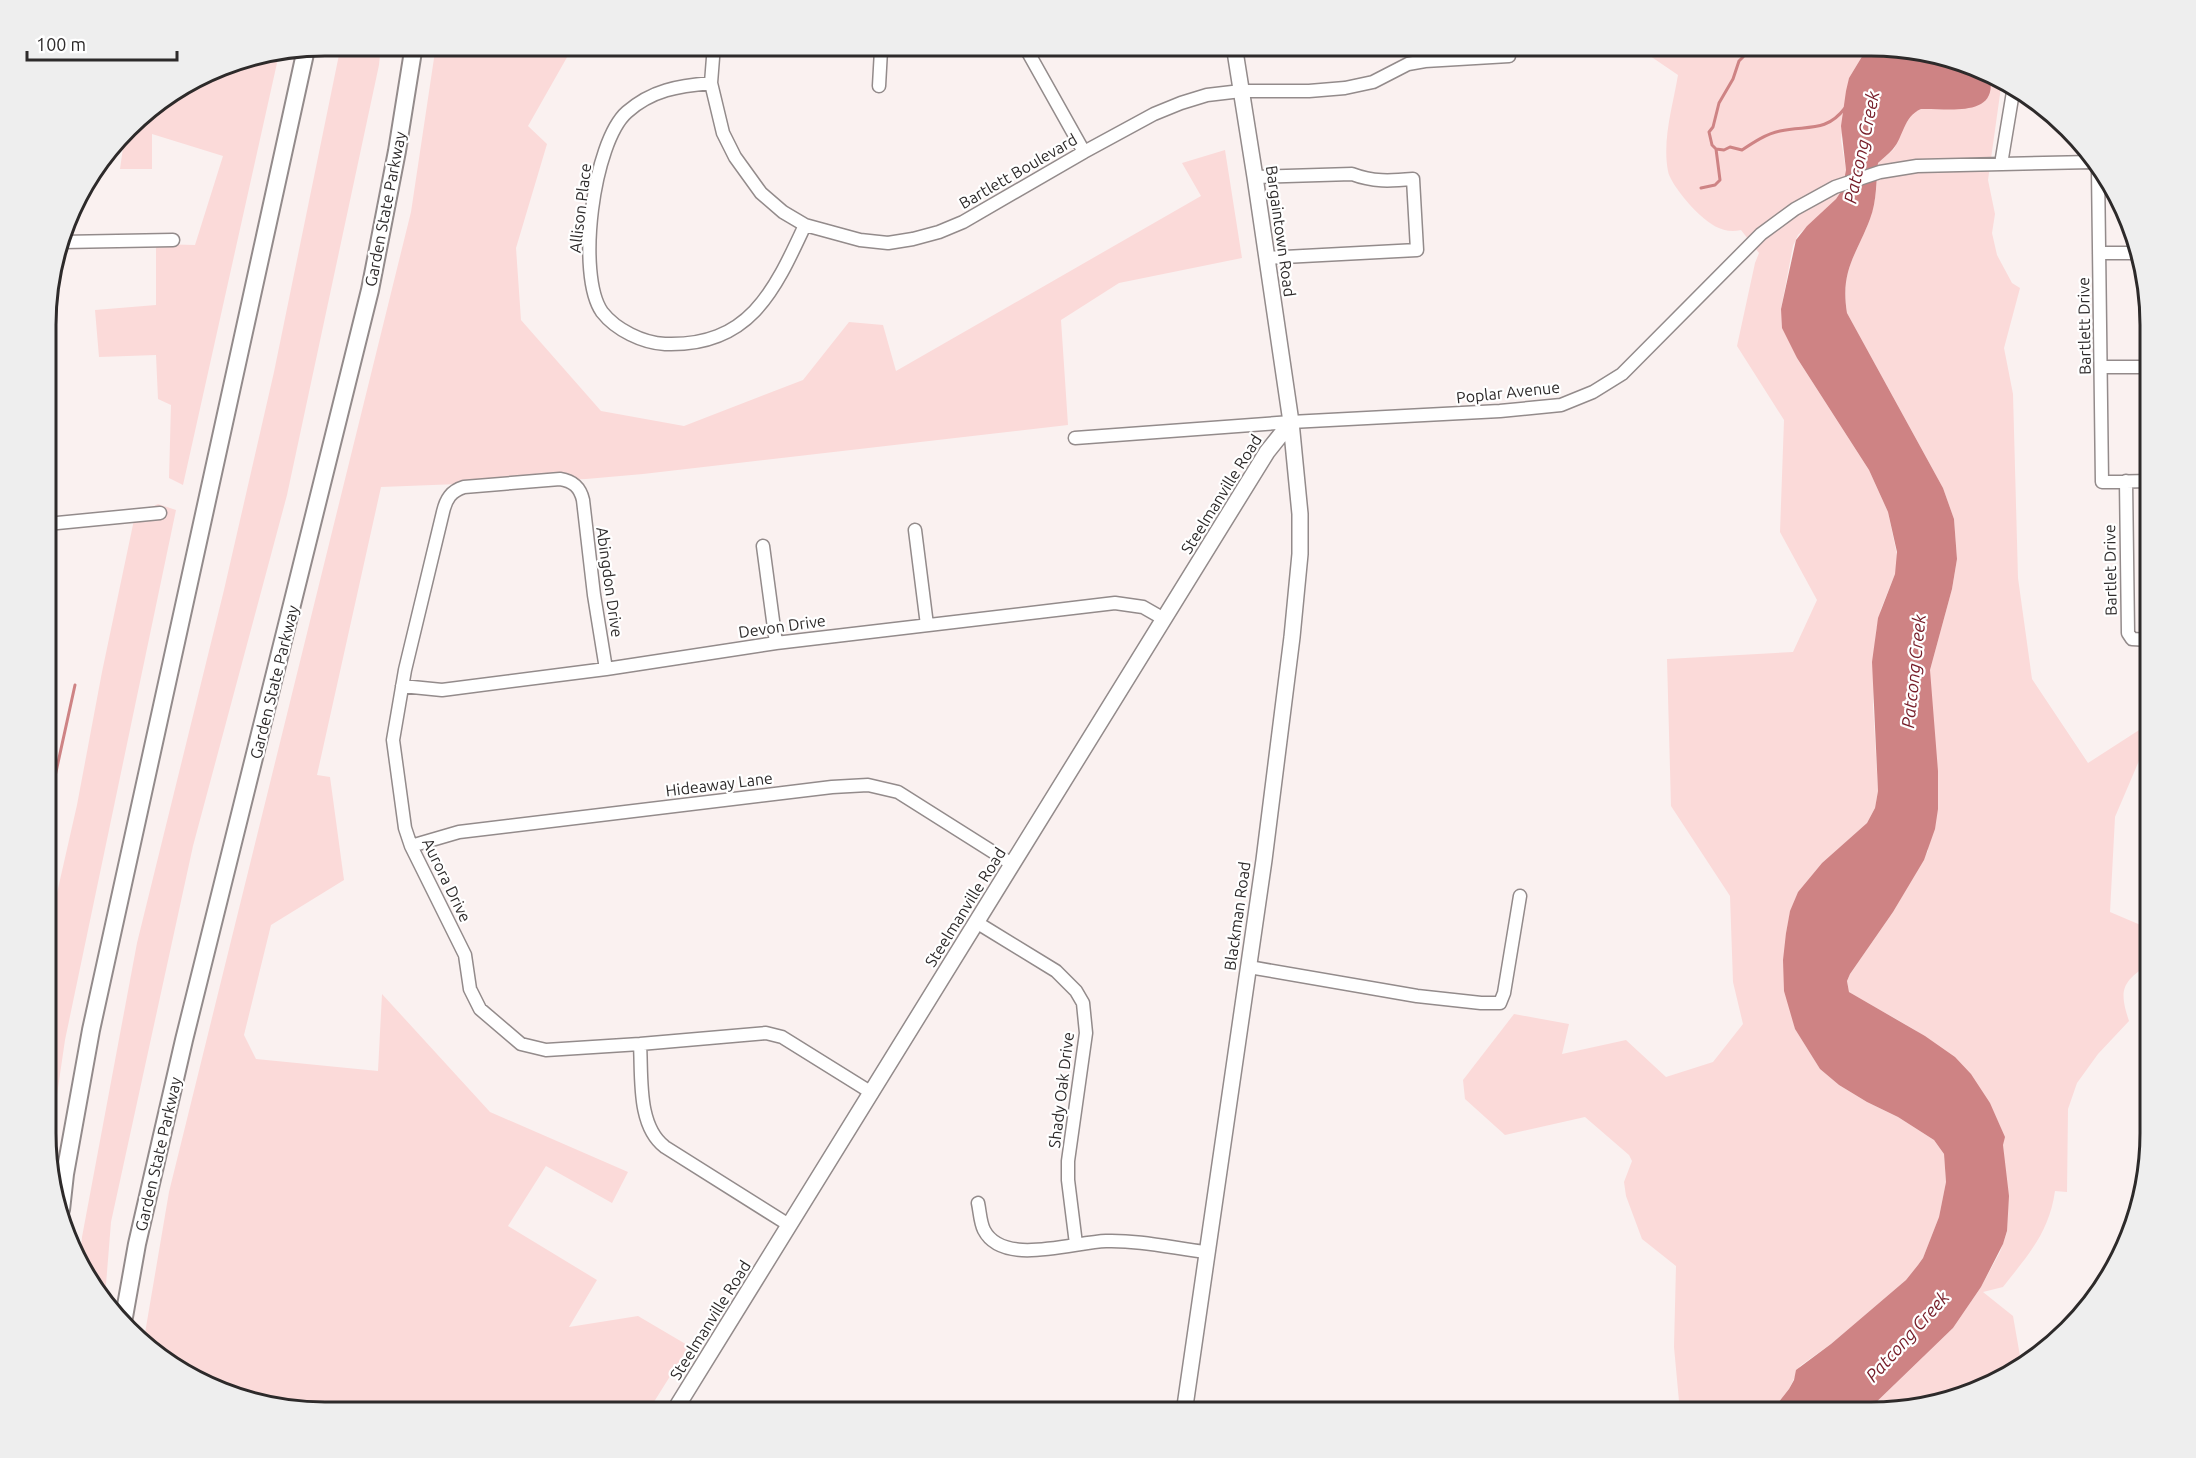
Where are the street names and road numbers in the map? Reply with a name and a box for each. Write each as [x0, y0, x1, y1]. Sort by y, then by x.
street label: Garden State Parkway [361, 130, 409, 288]
street label: Bartlett Boulevard [956, 130, 1080, 212]
street label: Allison Place [566, 162, 594, 254]
street label: Bargaintown Road [1263, 164, 1299, 298]
street label: Bartlett Drive [2074, 277, 2094, 375]
street label: Poplar Avenue [1455, 378, 1561, 406]
street label: Steelmanville Road [1177, 431, 1265, 557]
street label: Bartlet Drive [2100, 524, 2120, 616]
street label: Abingdon Drive [593, 526, 627, 638]
street label: Garden State Parkway [246, 603, 302, 761]
street label: Devon Drive [737, 611, 827, 641]
street label: Hideaway Lane [664, 768, 774, 800]
street label: Aurora Drive [419, 835, 475, 925]
street label: Steelmanville Road [921, 844, 1009, 970]
street label: Blackman Road [1220, 860, 1254, 972]
street label: Shady Oak Drive [1045, 1031, 1077, 1149]
street label: Garden State Parkway [131, 1075, 185, 1233]
street label: Steelmanville Road [666, 1257, 754, 1383]

